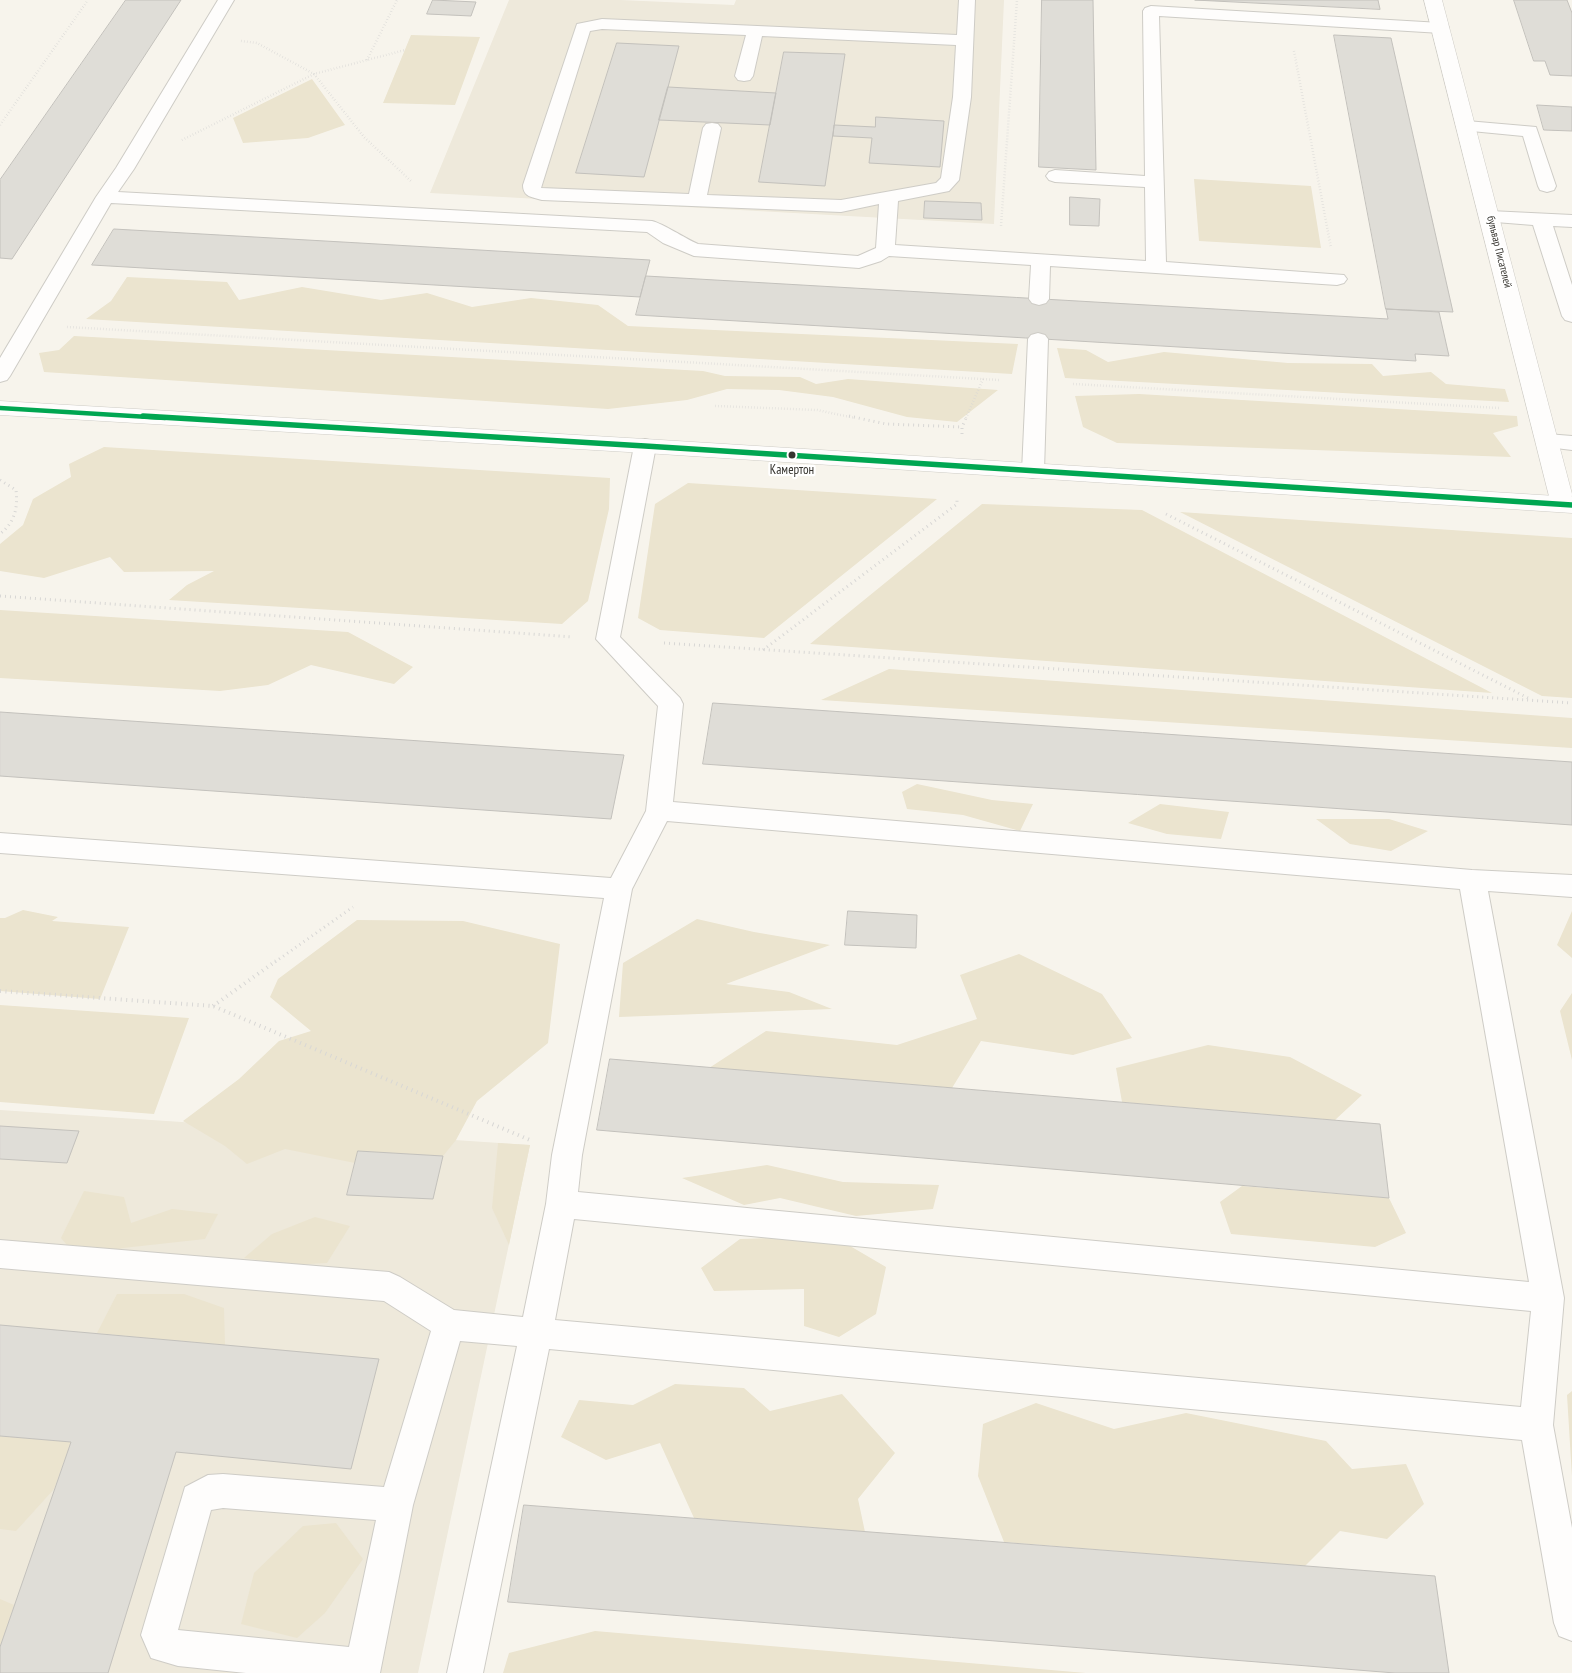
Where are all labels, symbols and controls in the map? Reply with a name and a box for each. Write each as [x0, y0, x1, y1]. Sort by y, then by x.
street label: бульвар Писателей [1484, 215, 1514, 289]
marker: Камертон [787, 450, 797, 460]
place label: Камертон [770, 462, 814, 478]

